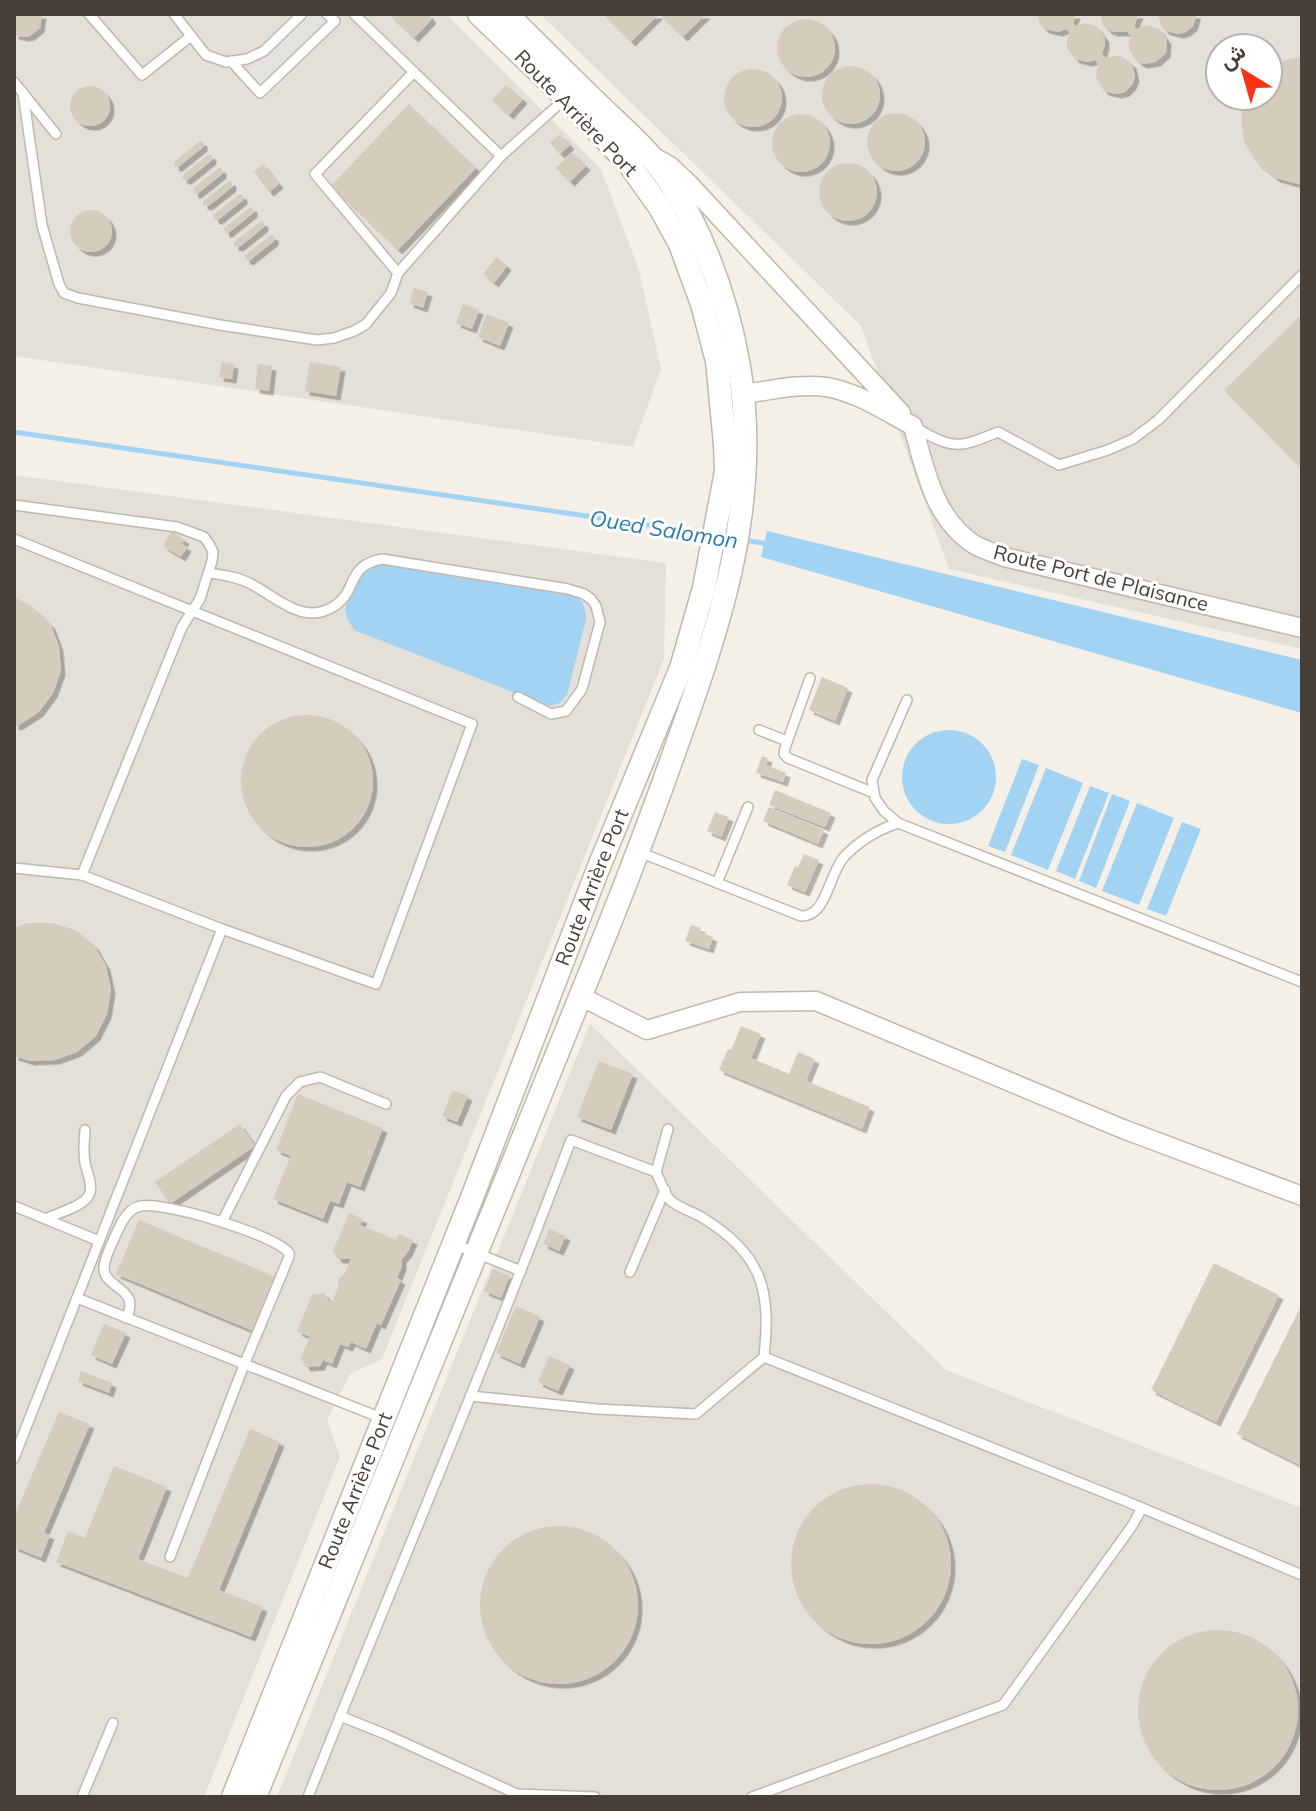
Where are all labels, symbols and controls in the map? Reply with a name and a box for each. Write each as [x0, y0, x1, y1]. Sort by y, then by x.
north arrow [1204, 32, 1284, 112]
text: ش [1213, 37, 1251, 75]
street label: Route Arrière Port [510, 44, 643, 181]
water label: Oued Salomon [588, 503, 740, 555]
street label: Route Port de Plaisance [991, 539, 1211, 616]
street label: Route Arrière Port [549, 805, 634, 969]
street label: Route Arrière Port [312, 1408, 397, 1572]

